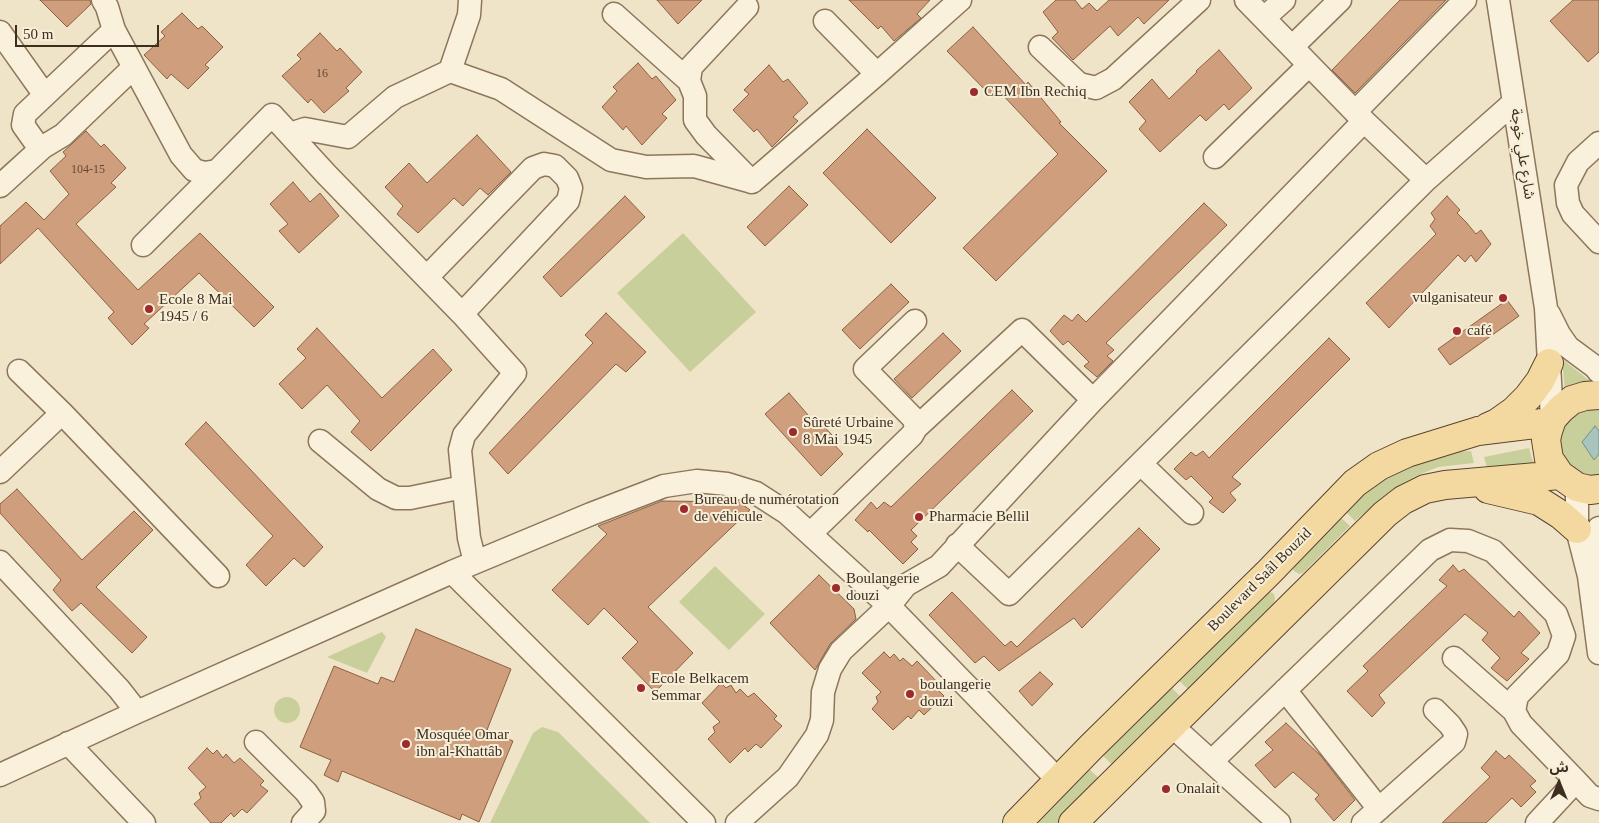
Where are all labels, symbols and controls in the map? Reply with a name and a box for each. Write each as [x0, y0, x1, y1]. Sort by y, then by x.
scale bar [18, 15, 161, 47]
text: 50 m [23, 26, 53, 42]
house number: 16 [316, 67, 328, 81]
place label: CEM Ibn Rechiq [984, 83, 1086, 101]
marker: CEM Ibn Rechiq [968, 86, 980, 98]
street label: شارع علي خوجة [1506, 107, 1538, 201]
house number: 104-15 [71, 163, 105, 177]
place label: vulganisateur [1412, 289, 1493, 307]
place label: Ecole 8 Mai 1945 / 6 [159, 291, 232, 326]
marker: vulganisateur [1497, 292, 1509, 304]
marker: Ecole 8 Mai 1945 / 6 [143, 303, 155, 315]
place label: café [1467, 322, 1492, 340]
marker: café [1451, 325, 1463, 337]
place label: Sûreté Urbaine 8 Mai 1945 [803, 414, 893, 449]
marker: Sûreté Urbaine 8 Mai 1945 [787, 426, 799, 438]
place label: Bureau de numérotation de véhicule [694, 491, 839, 526]
marker: Bureau de numérotation de véhicule [678, 503, 690, 515]
place label: Pharmacie Bellil [929, 508, 1029, 526]
marker: Pharmacie Bellil [913, 511, 925, 523]
street label: Boulevard Saâl Bouzid [1204, 524, 1316, 636]
place label: Boulangerie douzi [846, 570, 919, 605]
marker: Boulangerie douzi [830, 582, 842, 594]
place label: Ecole Belkacem Semmar [651, 670, 749, 705]
place label: boulangerie douzi [920, 676, 991, 711]
marker: Ecole Belkacem Semmar [635, 682, 647, 694]
marker: boulangerie douzi [904, 688, 916, 700]
place label: Mosquée Omar ibn al-Khattâb [416, 726, 509, 761]
marker: Mosquée Omar ibn al-Khattâb [400, 738, 412, 750]
north arrow [1534, 758, 1584, 808]
text: ش [1549, 760, 1569, 775]
place label: Onalait [1176, 780, 1220, 798]
marker: Onalait [1160, 783, 1172, 795]

